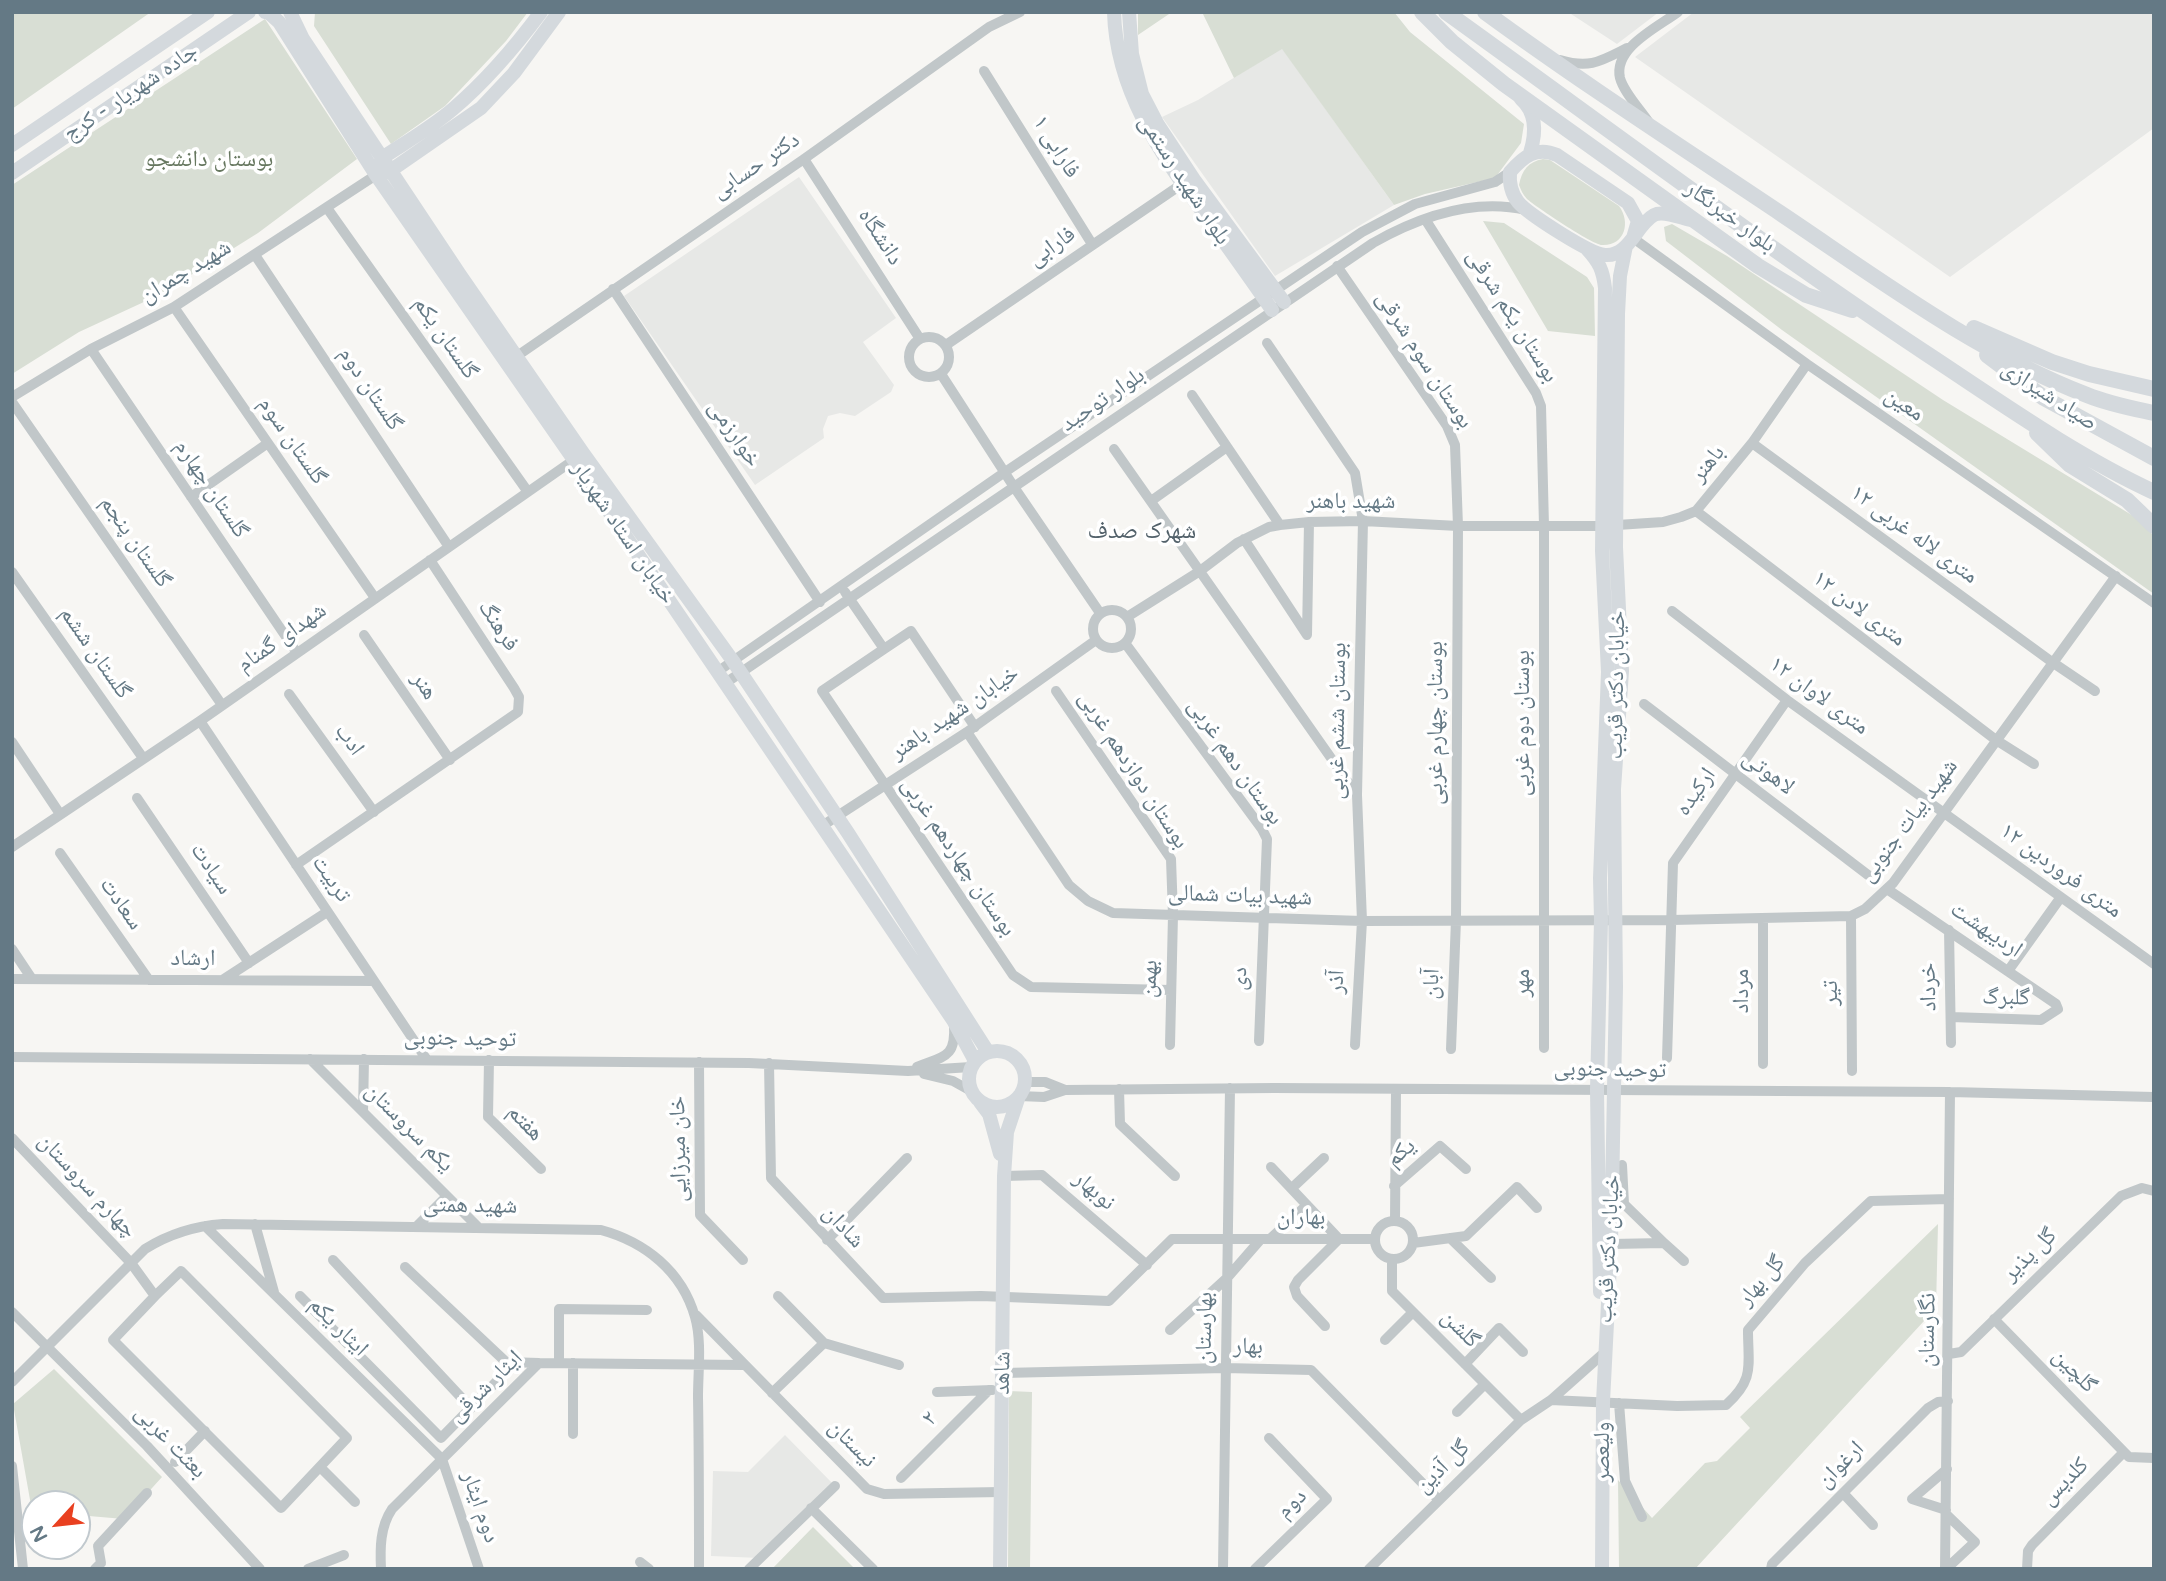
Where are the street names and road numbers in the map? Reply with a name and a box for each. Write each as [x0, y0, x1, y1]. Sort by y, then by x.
street label: جاده شهریار - کرج [59, 38, 203, 148]
street label: بلوار شهید رستمی [1132, 110, 1236, 250]
street label: فارابی ۱ [1026, 111, 1086, 183]
street label: دکتر حسابی [707, 126, 805, 206]
street label: بلوار خبرنگار [1679, 175, 1781, 259]
street label: دانشگاه [851, 203, 909, 271]
street label: فارابی [1023, 221, 1081, 273]
street label: شهید چمران [135, 234, 237, 310]
street label: بوستان یکم شرقی [1460, 244, 1564, 388]
street label: بوستان سوم شرقی [1369, 286, 1479, 434]
street label: گلستان یکم [407, 291, 483, 385]
street label: گلستان دوم [332, 342, 408, 436]
street label: صیاد شیرازی [1996, 355, 2102, 437]
street label: بلوار توحید [1056, 362, 1150, 438]
street label: معین [1879, 382, 1929, 428]
street label: گلستان سوم [252, 392, 332, 490]
street label: خوارزمی [702, 395, 766, 473]
street label: گلستان چهارم [168, 434, 254, 544]
street label: باهنر [1685, 440, 1731, 488]
street label: خیابان استاد شهریار [565, 456, 681, 610]
street label: ۱۲ متری لاله غربی [1845, 479, 1983, 591]
street label: شهید باهنر [1307, 488, 1395, 516]
street label: گلستان پنجم [93, 491, 177, 593]
street label: ۱۲ متری لادن [1807, 565, 1911, 653]
street label: فرهنگ [471, 595, 525, 657]
street label: شهدای گمنام [232, 597, 332, 679]
street label: گلستان ششم [53, 601, 137, 705]
street label: خیابان دکتر قریب [1602, 610, 1632, 760]
street label: بوستان چهارم غربی [1422, 641, 1450, 805]
street label: بوستان ششم غربی [1323, 642, 1353, 800]
street label: بوستان دوم غربی [1509, 650, 1537, 796]
street label: ۱۲ متری لاوان [1764, 651, 1874, 741]
street label: خیابان شهید باهنر [885, 660, 1025, 766]
street label: هنر [405, 667, 443, 705]
street label: بوستان دوازدهم غربی [1072, 686, 1194, 854]
street label: بوستان دهم غربی [1181, 693, 1289, 831]
street label: ادب [328, 719, 370, 761]
street label: لاهوتی [1737, 745, 1799, 801]
street label: شهید بیات جنوبی [1854, 754, 1964, 888]
street label: ارکیده [1670, 763, 1722, 821]
street label: بوستان چهاردهم غربی [894, 772, 1022, 942]
street label: ۱۲ متری فروردین [1994, 817, 2128, 925]
street label: سیادت [184, 838, 238, 900]
street label: تربیت [305, 850, 357, 908]
street label: سعادت [93, 872, 149, 936]
street label: شهید بیات شمالی [1167, 880, 1313, 912]
street label: اردیبهشت [1945, 896, 2027, 964]
street label: ارشاد [171, 945, 215, 973]
street label: بهمن [1136, 960, 1164, 998]
street label: خرداد [1915, 963, 1943, 1011]
street label: دی [1226, 967, 1254, 991]
street label: آبان [1418, 968, 1446, 1000]
street label: آذر [1323, 969, 1351, 995]
street label: مهر [1509, 969, 1537, 997]
street label: مرداد [1728, 969, 1756, 1013]
street label: تیر [1817, 980, 1845, 1006]
street label: گلبرگ [1982, 984, 2030, 1012]
street label: توحید جنوبی [403, 1024, 517, 1054]
street label: توحید جنوبی [1553, 1055, 1667, 1085]
street label: یکم سروستان [359, 1078, 459, 1178]
street label: خان میرزایی [664, 1096, 694, 1202]
street label: هفتم [501, 1099, 549, 1147]
street label: چهارم سروستان [31, 1128, 143, 1244]
street label: یکم [1380, 1133, 1422, 1173]
street label: نوبهار [1067, 1165, 1121, 1217]
street label: خیابان دکتر قریب [1591, 1174, 1627, 1324]
street label: شهید همتی [423, 1191, 517, 1221]
street label: شادان [816, 1200, 870, 1254]
street label: بهاران [1277, 1204, 1325, 1232]
street label: گل پذیر [1997, 1222, 2063, 1288]
street label: گل بهار [1732, 1250, 1792, 1312]
street label: ایثار یکم [302, 1291, 374, 1363]
street label: بهارستان [1191, 1292, 1219, 1364]
street label: نگارستان [1914, 1293, 1942, 1367]
street label: گلشن [1435, 1304, 1485, 1354]
street label: بهار [1233, 1333, 1263, 1361]
street label: گلچین [2046, 1343, 2102, 1399]
street label: ایثار شرقی [443, 1345, 529, 1429]
street label: شاهد [989, 1351, 1017, 1395]
street label: بعثت غربی [128, 1399, 212, 1485]
street label: ۲ [917, 1406, 943, 1432]
street label: نيستان [822, 1414, 882, 1474]
street label: ولیعصر [1589, 1422, 1617, 1482]
street label: گل آذین [1410, 1434, 1476, 1500]
street label: ارغوان [1812, 1436, 1870, 1494]
street label: کلدیس [2035, 1452, 2095, 1512]
street label: دوم ایثار [455, 1468, 505, 1546]
street label: دوم [1271, 1483, 1313, 1525]

